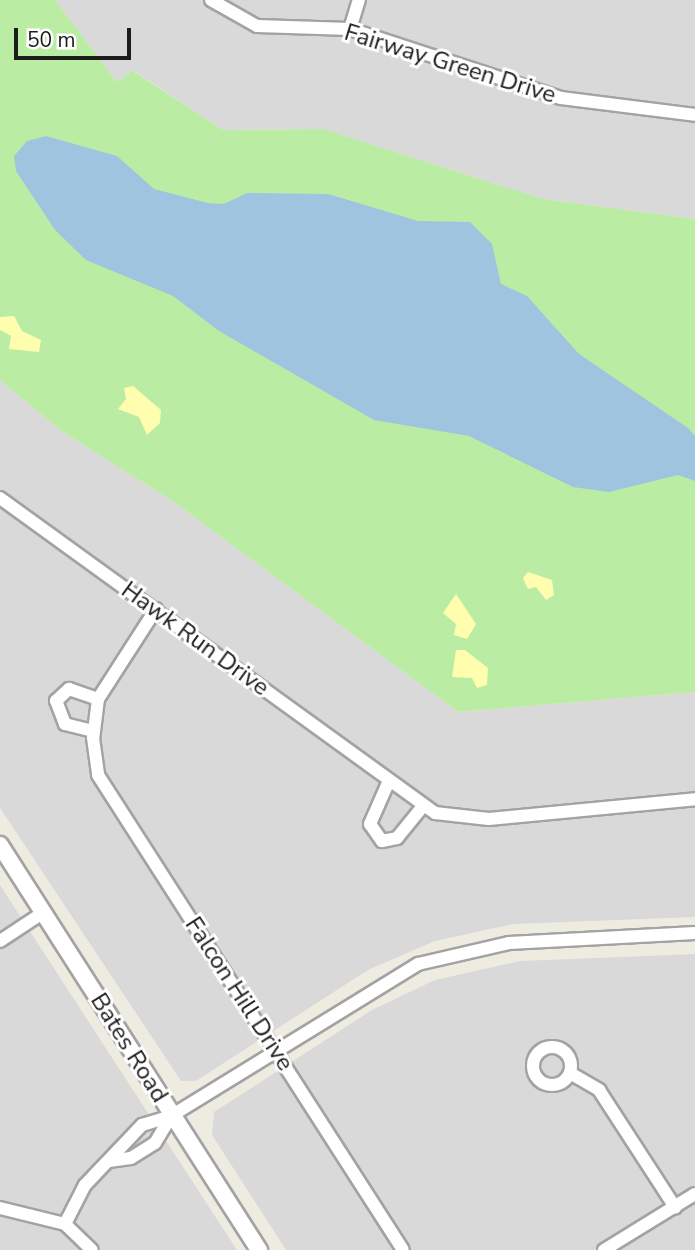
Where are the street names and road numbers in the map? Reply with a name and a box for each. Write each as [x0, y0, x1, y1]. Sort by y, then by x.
street label: Fairway Green Drive [341, 18, 559, 110]
street label: Hawk Run Drive [116, 576, 274, 702]
street label: Falcon Hill Drive [179, 912, 299, 1076]
street label: Bates Road [84, 988, 174, 1108]

